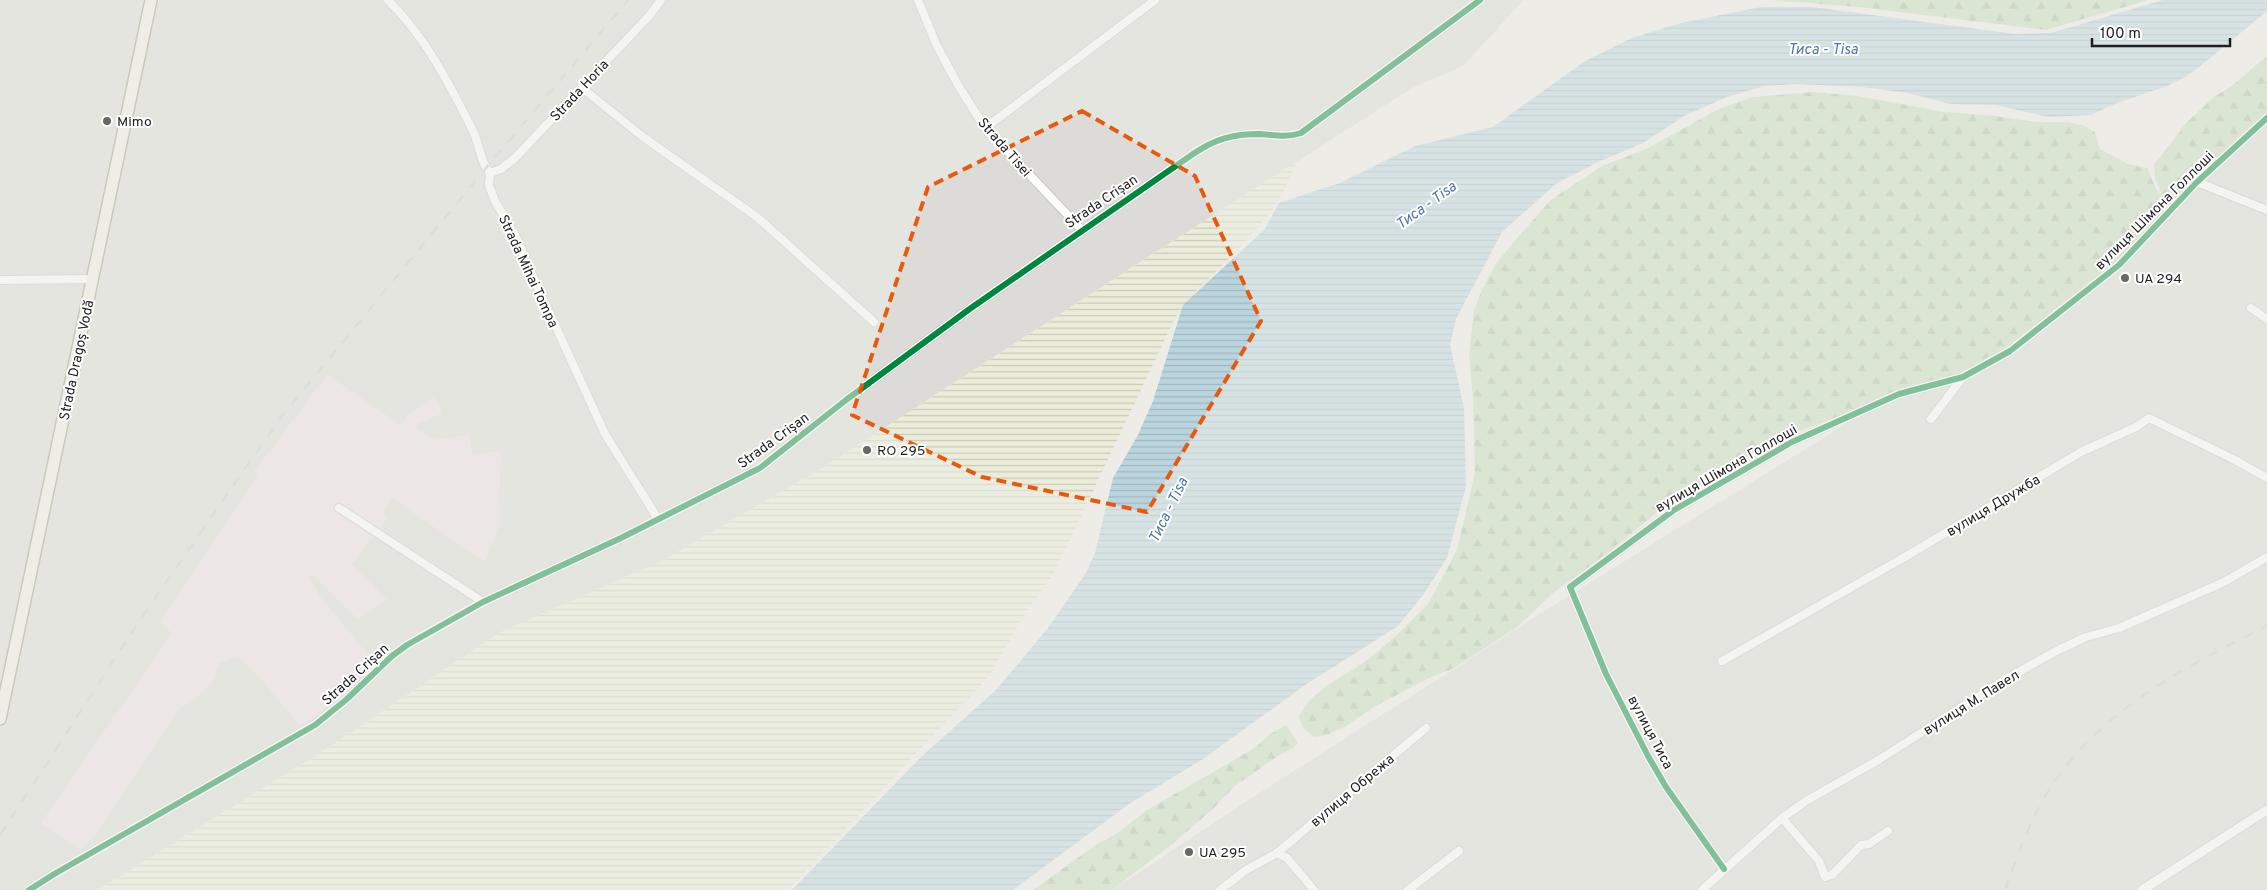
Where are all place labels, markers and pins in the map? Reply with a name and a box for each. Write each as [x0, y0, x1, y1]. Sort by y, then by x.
place label: Mimo [117, 114, 152, 131]
marker: Mimo [101, 115, 113, 127]
place label: UA 294 [2135, 271, 2182, 288]
marker: UA 294 [2119, 272, 2131, 284]
place label: RO 295 [877, 443, 925, 460]
marker: RO 295 [861, 444, 873, 456]
place label: UA 295 [1199, 845, 1246, 862]
marker: UA 295 [1183, 846, 1195, 858]

